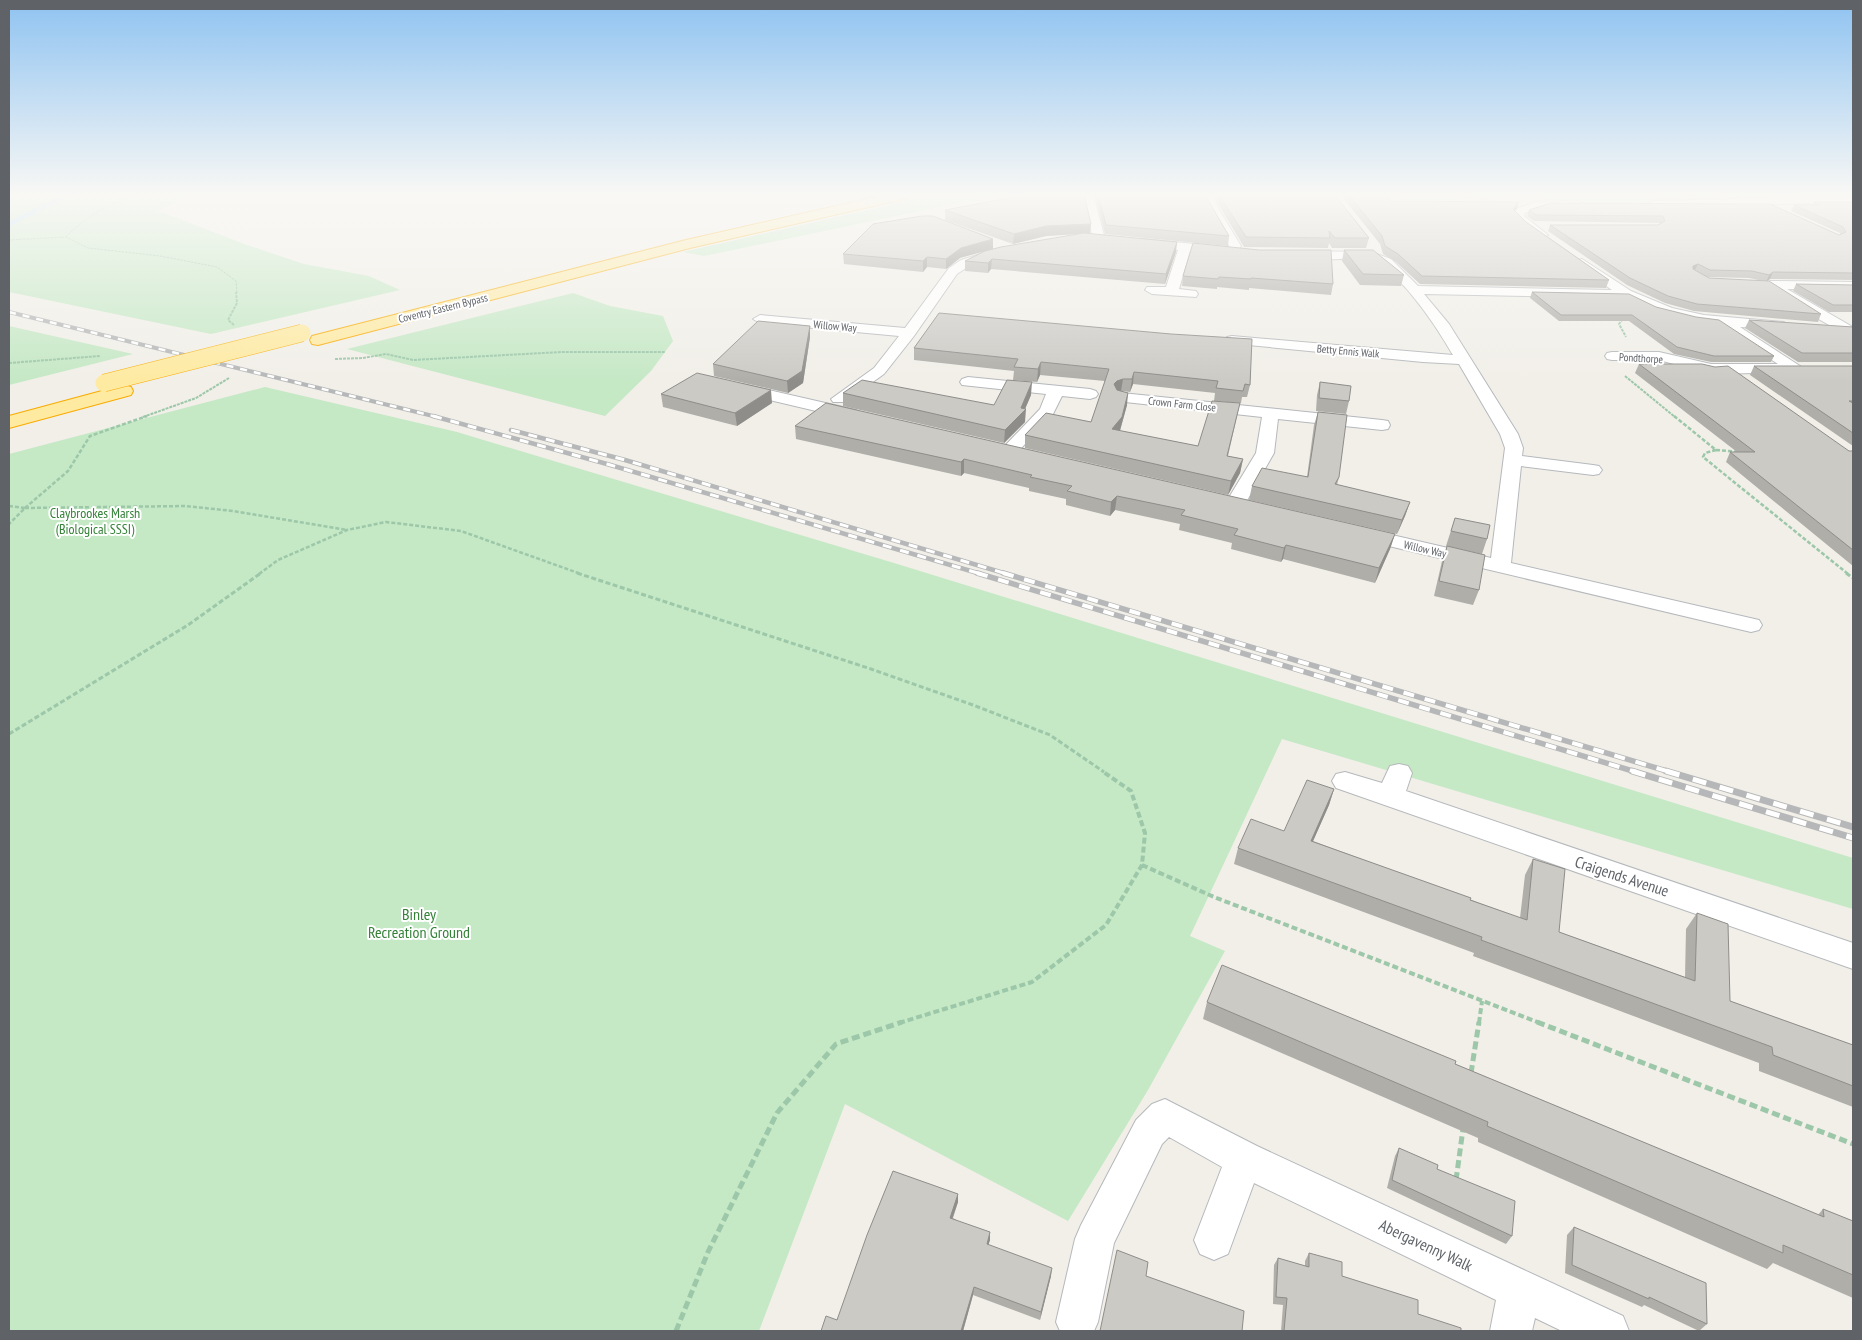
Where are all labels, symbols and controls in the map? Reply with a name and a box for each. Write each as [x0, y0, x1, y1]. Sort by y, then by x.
street label: Coventry Eastern Bypass [397, 290, 489, 326]
street label: Willow Way [813, 317, 858, 335]
street label: Betty Ennis Walk [1316, 341, 1381, 361]
street label: Pondthorpe [1619, 350, 1664, 366]
street label: Crown Farm Close [1147, 393, 1217, 415]
park label: Claybrookes Marsh (Biological SSSI) [50, 504, 140, 538]
street label: Willow Way [1402, 537, 1449, 561]
street label: Craigends Avenue [1572, 851, 1672, 901]
park label: Binley Recreation Ground [368, 904, 470, 942]
street label: Abergavenny Walk [1376, 1215, 1477, 1276]

